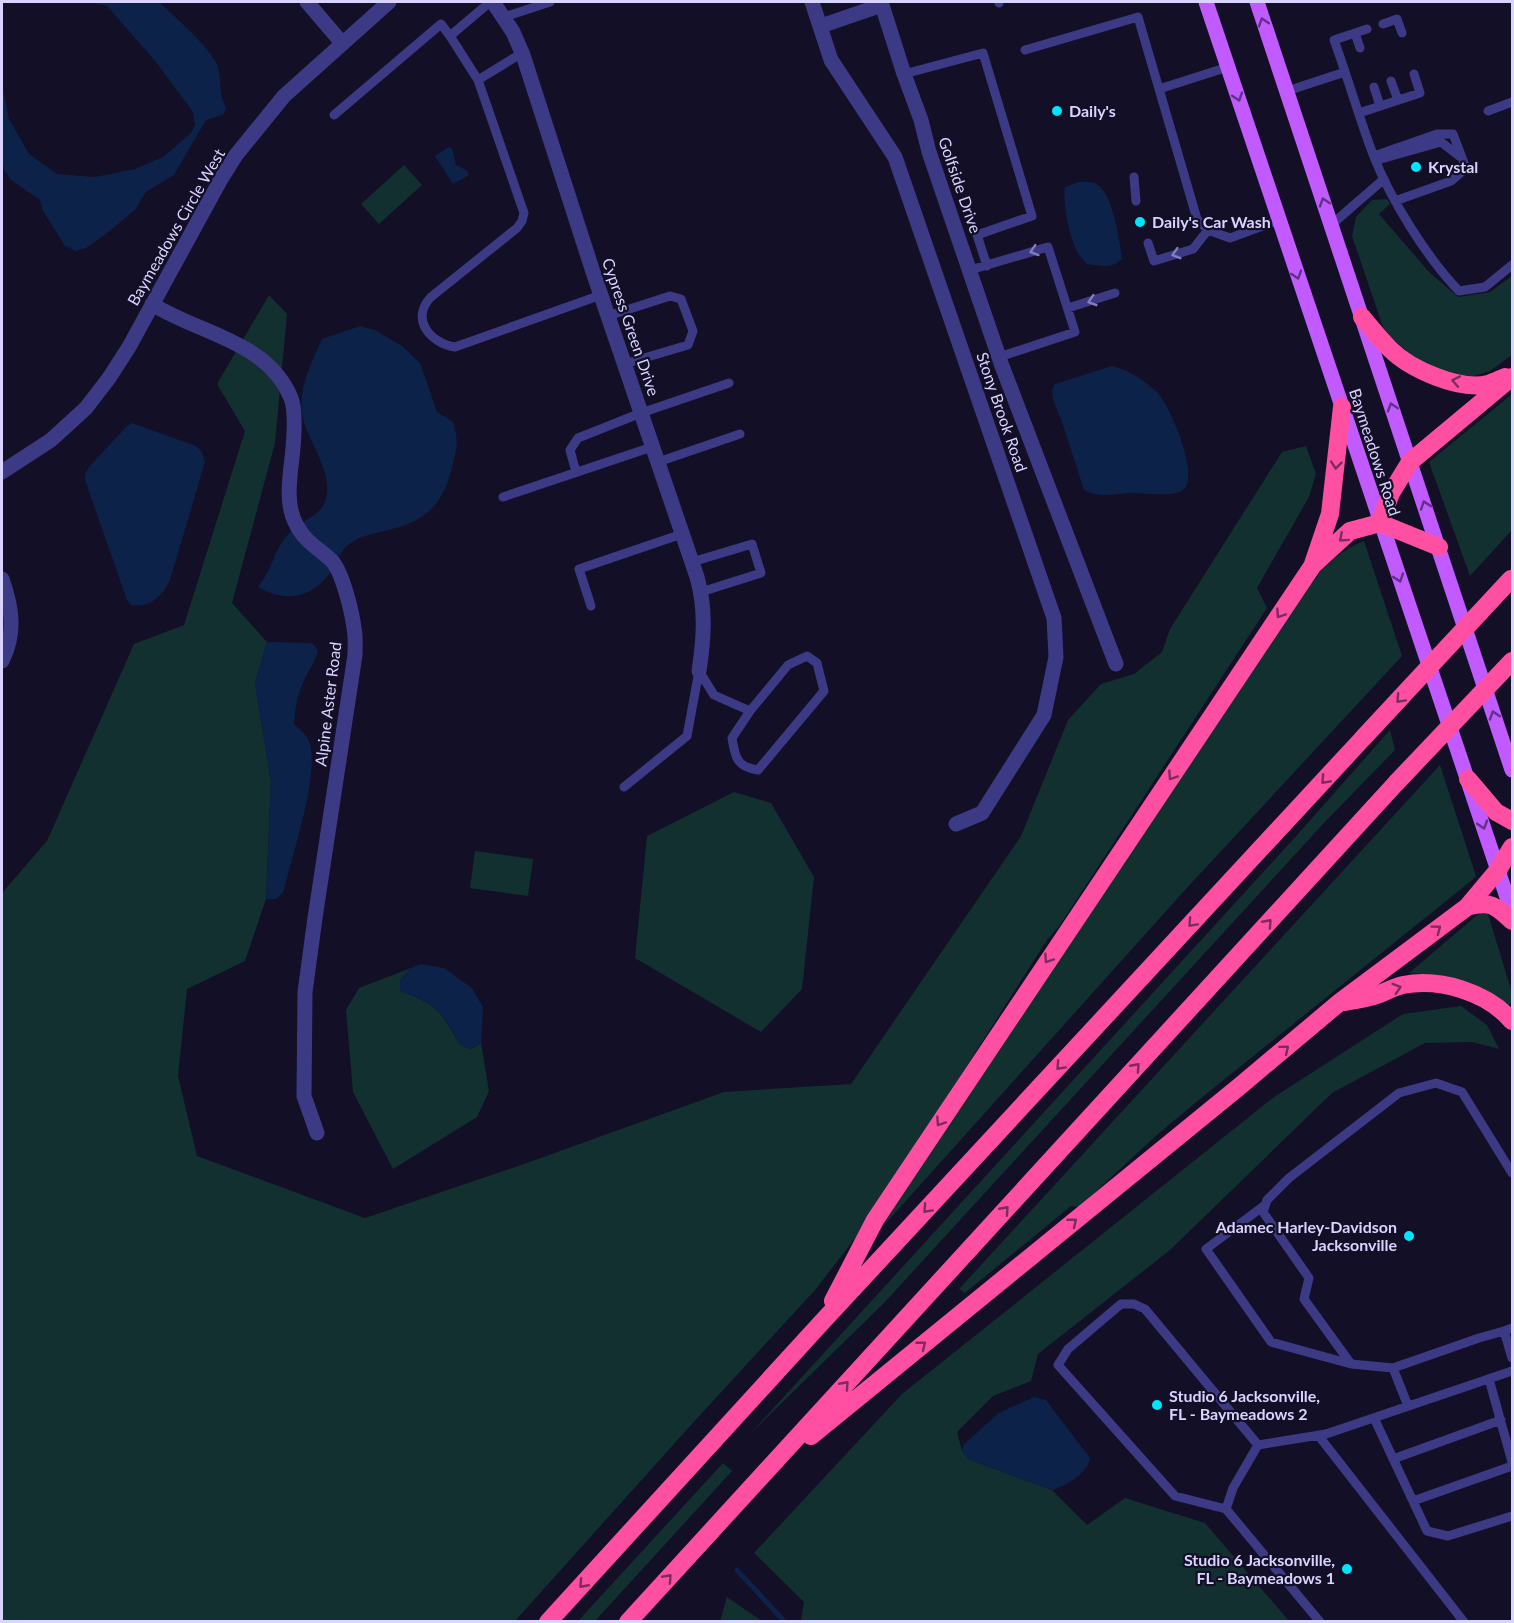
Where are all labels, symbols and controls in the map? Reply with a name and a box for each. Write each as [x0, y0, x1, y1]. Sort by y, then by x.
one-way arrow [1258, 17, 1271, 28]
one-way arrow [1231, 91, 1243, 102]
place label: Daily's [1069, 101, 1116, 120]
marker: Daily's [1050, 104, 1064, 118]
street label: Golfside Drive [935, 134, 986, 235]
street label: Baymeadows Circle West [123, 145, 228, 308]
place label: Krystal [1428, 157, 1478, 176]
marker: Krystal [1409, 160, 1423, 174]
one-way arrow [1318, 197, 1331, 208]
place label: Daily's Car Wash [1152, 212, 1271, 231]
marker: Daily's Car Wash [1133, 215, 1147, 229]
one-way arrow [1029, 244, 1040, 256]
one-way arrow [1171, 247, 1181, 259]
street label: Cypress Green Drive [599, 255, 664, 398]
one-way arrow [1290, 269, 1303, 280]
one-way arrow [1087, 293, 1098, 306]
street label: Stony Brook Road [973, 350, 1032, 474]
one-way arrow [1451, 375, 1461, 388]
street label: Baymeadows Road [1346, 386, 1405, 518]
one-way arrow [1387, 402, 1399, 413]
one-way arrow [1330, 460, 1343, 470]
one-way arrow [1419, 500, 1432, 511]
one-way arrow [1339, 531, 1350, 542]
one-way arrow [1392, 572, 1405, 583]
one-way arrow [1276, 607, 1287, 618]
street label: Alpine Aster Road [310, 641, 345, 767]
one-way arrow [1396, 692, 1407, 702]
one-way arrow [1489, 710, 1502, 721]
one-way arrow [1168, 769, 1179, 780]
one-way arrow [1321, 772, 1332, 783]
one-way arrow [1476, 819, 1488, 830]
one-way arrow [1188, 916, 1199, 926]
one-way arrow [1261, 919, 1272, 930]
one-way arrow [1431, 926, 1442, 937]
one-way arrow [1045, 953, 1056, 964]
one-way arrow [1391, 983, 1402, 995]
one-way arrow [1278, 1045, 1289, 1056]
one-way arrow [1056, 1058, 1067, 1069]
one-way arrow [1129, 1063, 1140, 1074]
one-way arrow [936, 1116, 948, 1126]
one-way arrow [923, 1202, 934, 1212]
one-way arrow [998, 1207, 1009, 1217]
place label: Adamec Harley-Davidson Jacksonville [1215, 1217, 1397, 1254]
one-way arrow [1066, 1219, 1077, 1230]
marker: Adamec Harley-Davidson Jacksonville [1402, 1229, 1416, 1243]
one-way arrow [915, 1342, 926, 1353]
one-way arrow [838, 1381, 849, 1392]
place label: Studio 6 Jacksonville, FL - Baymeadows 2 [1169, 1386, 1320, 1423]
marker: Studio 6 Jacksonville, FL - Baymeadows 2 [1150, 1398, 1164, 1412]
place label: Studio 6 Jacksonville, FL - Baymeadows 1 [1184, 1550, 1335, 1587]
marker: Studio 6 Jacksonville, FL - Baymeadows 1 [1340, 1562, 1354, 1576]
one-way arrow [661, 1575, 672, 1585]
one-way arrow [579, 1577, 590, 1587]

